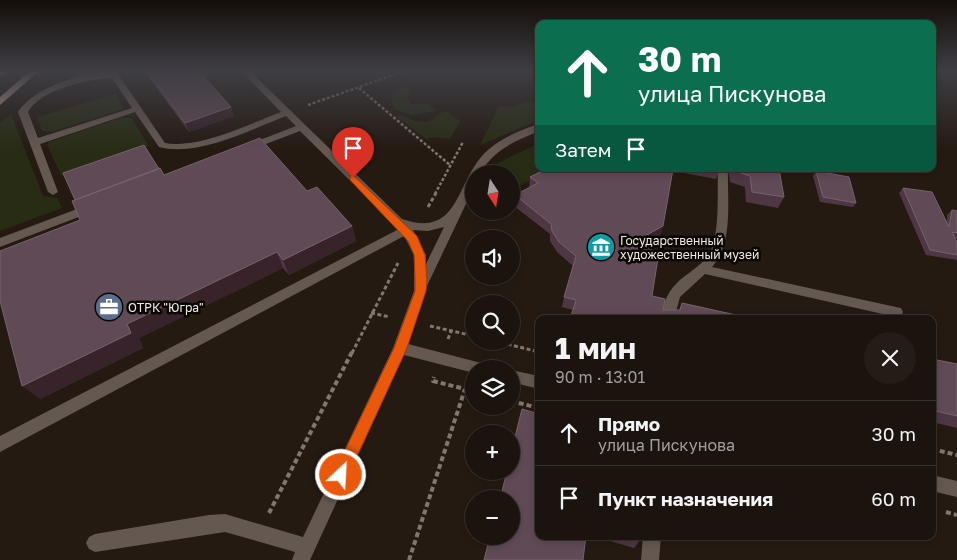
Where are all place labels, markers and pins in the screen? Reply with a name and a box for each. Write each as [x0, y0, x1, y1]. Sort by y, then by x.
pin [332, 127, 374, 178]
museum icon: Государственный художественный музей [586, 232, 616, 262]
place label: Государственный художественный музей [620, 233, 759, 262]
office icon: ОТРК "Югра" [94, 292, 124, 322]
place label: ОТРК "Югра" [128, 300, 204, 315]

